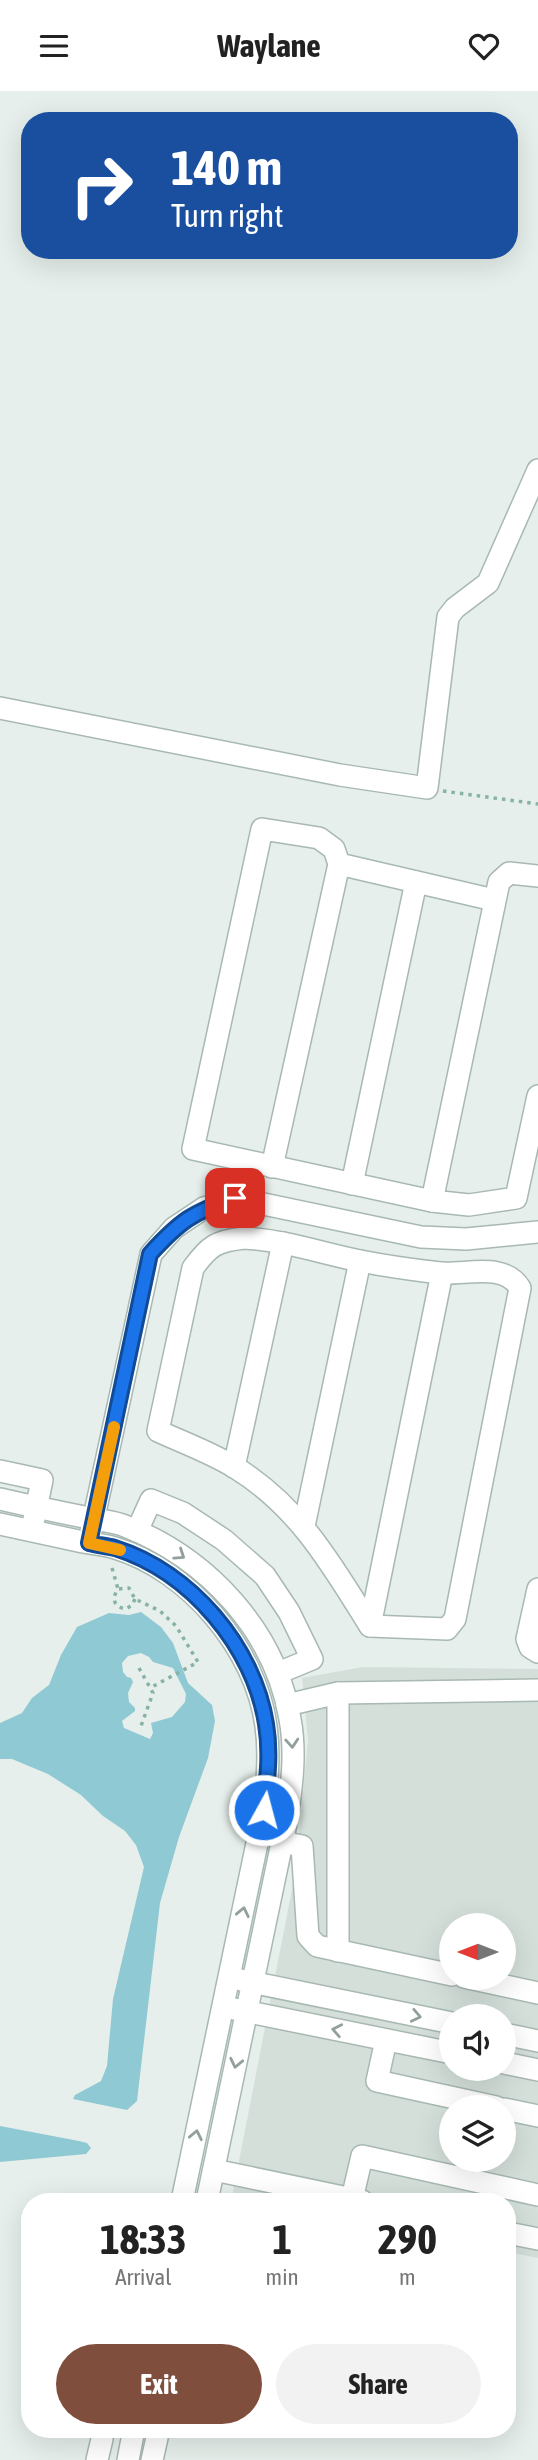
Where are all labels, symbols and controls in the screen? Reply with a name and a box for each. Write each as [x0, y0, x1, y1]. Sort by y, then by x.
icon: menu [35, 27, 73, 65]
text: Waylane [217, 27, 321, 64]
icon: heart [465, 27, 503, 65]
text: 140 m [171, 139, 282, 195]
icon: right [56, 140, 147, 231]
text: Turn right [171, 197, 284, 234]
pin [205, 1168, 265, 1228]
icon: arrive [216, 1179, 254, 1217]
one-way arrow [173, 1547, 186, 1560]
one-way arrow [284, 1738, 299, 1749]
position arrow [227, 1773, 301, 1847]
one-way arrow [234, 1906, 249, 1918]
north arrow [439, 1913, 516, 1990]
map controls [439, 1913, 516, 2172]
button: sound [439, 2004, 516, 2081]
one-way arrow [410, 2007, 422, 2022]
one-way arrow [331, 2023, 343, 2038]
one-way arrow [230, 2057, 245, 2069]
button: layers [439, 2095, 516, 2172]
one-way arrow [187, 2129, 202, 2141]
text: 18:33 [100, 2215, 187, 2263]
text: 1 [272, 2215, 292, 2263]
text: 290 [378, 2215, 437, 2263]
text: Arrival [115, 2264, 171, 2290]
text: min [266, 2264, 299, 2290]
text: m [399, 2264, 416, 2290]
button: Exit [56, 2344, 262, 2424]
button: Share [276, 2344, 481, 2424]

